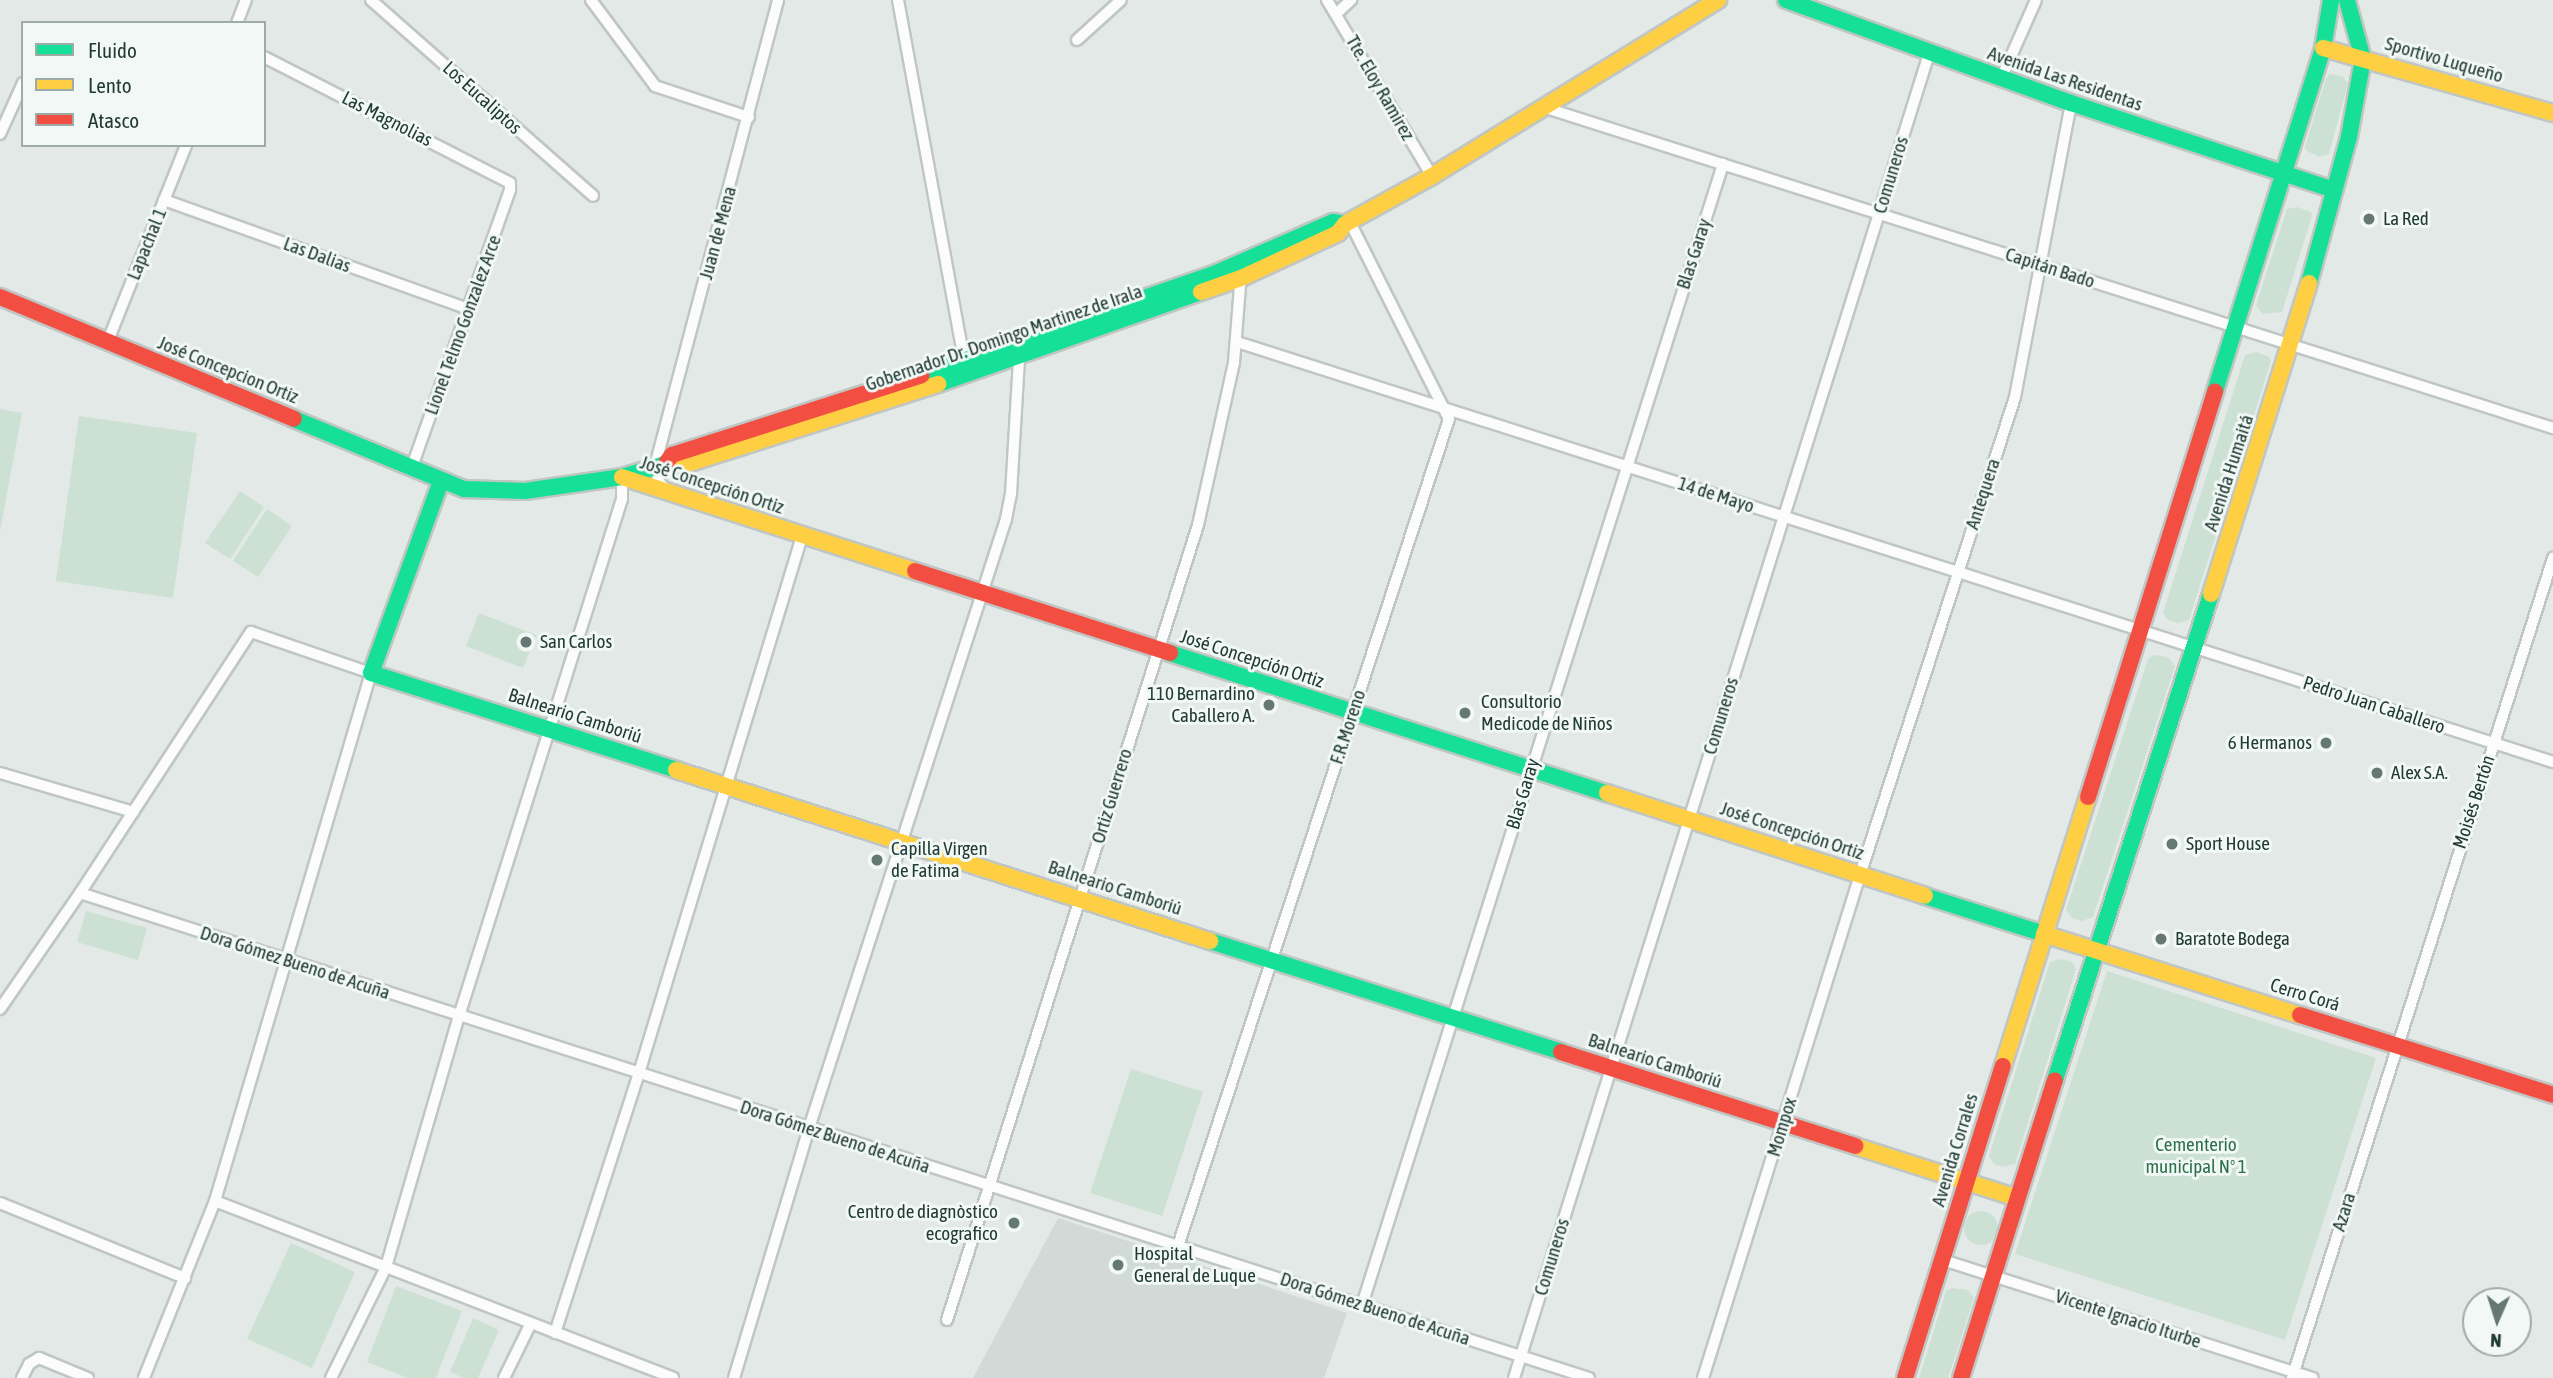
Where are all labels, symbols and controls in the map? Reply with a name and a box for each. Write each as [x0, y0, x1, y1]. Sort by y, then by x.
legend [21, 21, 266, 147]
street label: Tte. Eloy Ramirez [1341, 31, 1419, 145]
street label: Sportivo Luqueño [2382, 32, 2506, 88]
text: Fluido [88, 38, 137, 62]
street label: Avenida Las Residentas [1985, 42, 2145, 116]
street label: Los Eucaliptos [438, 57, 526, 139]
text: Lento [88, 73, 132, 97]
street label: Las Magnolias [338, 87, 436, 151]
text: Atasco [88, 108, 139, 132]
street label: Comuneros [1868, 134, 1914, 216]
street label: Juan de Mena [695, 184, 741, 282]
street label: Lapachal 1 [122, 205, 172, 283]
place label: La Red [2383, 208, 2429, 230]
marker: La Red [2361, 211, 2377, 227]
street label: Blas Garay [1672, 216, 1716, 292]
street label: Las Dalias [280, 232, 354, 278]
street label: Lionel Telmo Gonzalez Arce [420, 232, 506, 418]
street label: Capitán Bado [2002, 243, 2098, 293]
street label: Gobernador Dr. Domingo Martinez de Irala [863, 280, 1145, 396]
street label: José Concepcion Ortiz [154, 331, 302, 409]
street label: Avenida Humaitá [2199, 412, 2259, 534]
street label: José Concepción Ortiz [637, 451, 787, 519]
street label: Antequera [1961, 456, 2005, 532]
street label: 14 de Mayo [1675, 472, 1757, 518]
street label: José Concepción Ortiz [1177, 625, 1327, 693]
place label: San Carlos [540, 631, 612, 653]
marker: San Carlos [518, 634, 534, 650]
street label: Pedro Juan Caballero [2300, 671, 2448, 739]
street label: Comuneros [1698, 675, 1744, 757]
place label: 110 Bernardino Caballero A. [1147, 683, 1255, 727]
street label: Balneario Camboriú [505, 684, 645, 748]
street label: F.R.Moreno [1325, 687, 1371, 767]
place label: Consultorio Medicode de Niños [1481, 691, 1612, 735]
marker: 110 Bernardino Caballero A. [1261, 697, 1277, 713]
marker: Consultorio Medicode de Niños [1455, 703, 1475, 723]
place label: 6 Hermanos [2228, 732, 2312, 754]
marker: 6 Hermanos [2318, 735, 2334, 751]
street label: Ortiz Guerrero [1087, 746, 1137, 846]
street label: Moisés Bertón [2448, 752, 2500, 852]
street label: Blas Garay [1501, 756, 1545, 832]
place label: Alex S.A. [2391, 762, 2448, 784]
marker: Alex S.A. [2369, 765, 2385, 781]
street label: José Concepción Ortiz [1717, 797, 1867, 865]
place label: Sport House [2186, 833, 2270, 855]
marker: Sport House [2164, 836, 2180, 852]
place label: Capilla Virgen de Fatima [891, 838, 988, 882]
marker: Capilla Virgen de Fatima [869, 852, 885, 868]
street label: Balneario Camboriú [1045, 856, 1185, 920]
street label: Dora Gómez Bueno de Acuña [197, 922, 393, 1004]
place label: Baratote Bodega [2175, 928, 2290, 950]
marker: Baratote Bodega [2153, 931, 2169, 947]
street label: Cerro Corá [2267, 974, 2343, 1016]
street label: Balneario Camboriú [1585, 1029, 1725, 1093]
street label: Avenida Corrales [1927, 1091, 1983, 1209]
street label: Mompox [1762, 1095, 1802, 1159]
street label: Dora Gómez Bueno de Acuña [737, 1096, 933, 1178]
park label: Cementerio municipal Nº 1 [2145, 1134, 2247, 1178]
street label: Azara [2327, 1190, 2361, 1234]
place label: Centro de diagnòstico ecografico [848, 1201, 998, 1245]
marker: Centro de diagnòstico ecografico [1004, 1213, 1024, 1233]
street label: Comuneros [1529, 1216, 1575, 1298]
place label: Hospital General de Luque [1134, 1243, 1256, 1287]
marker: Hospital General de Luque [1108, 1255, 1128, 1275]
street label: Dora Gómez Bueno de Acuña [1277, 1268, 1473, 1350]
street label: Vicente Ignacio Iturbe [2052, 1285, 2204, 1353]
north arrow [2462, 1287, 2532, 1357]
text: N [2490, 1330, 2502, 1352]

